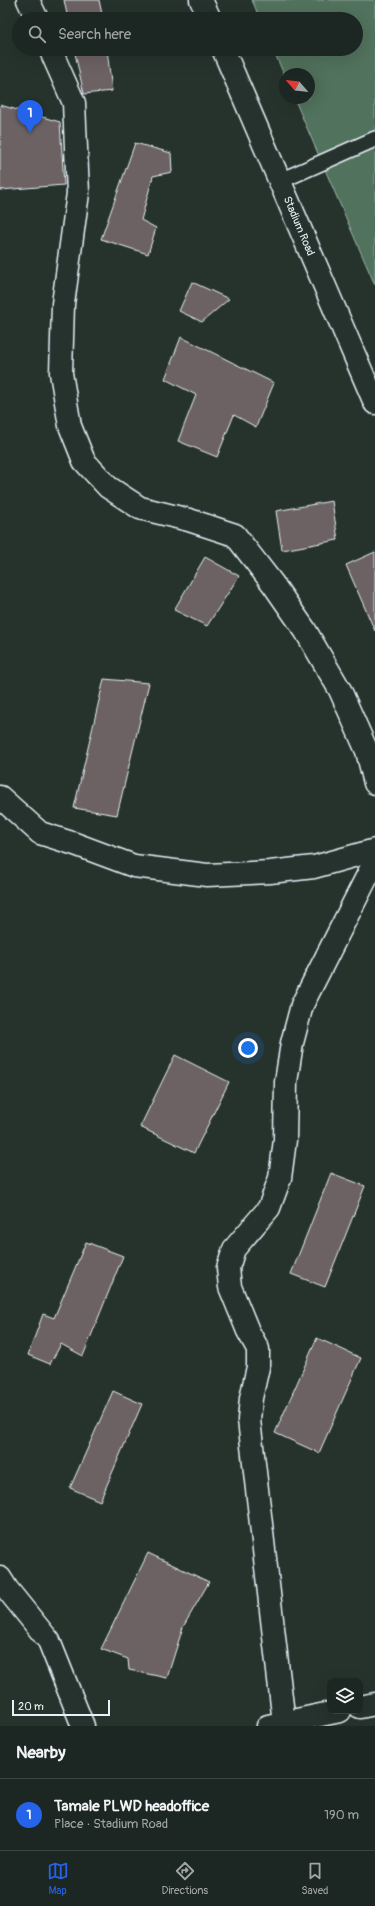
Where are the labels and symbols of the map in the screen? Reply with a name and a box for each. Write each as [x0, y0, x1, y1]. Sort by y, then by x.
north arrow [279, 68, 315, 104]
pin: 1 [17, 100, 43, 133]
street label: Stadium Road [281, 194, 317, 258]
your location [238, 1038, 258, 1058]
scale bar [12, 1698, 110, 1717]

